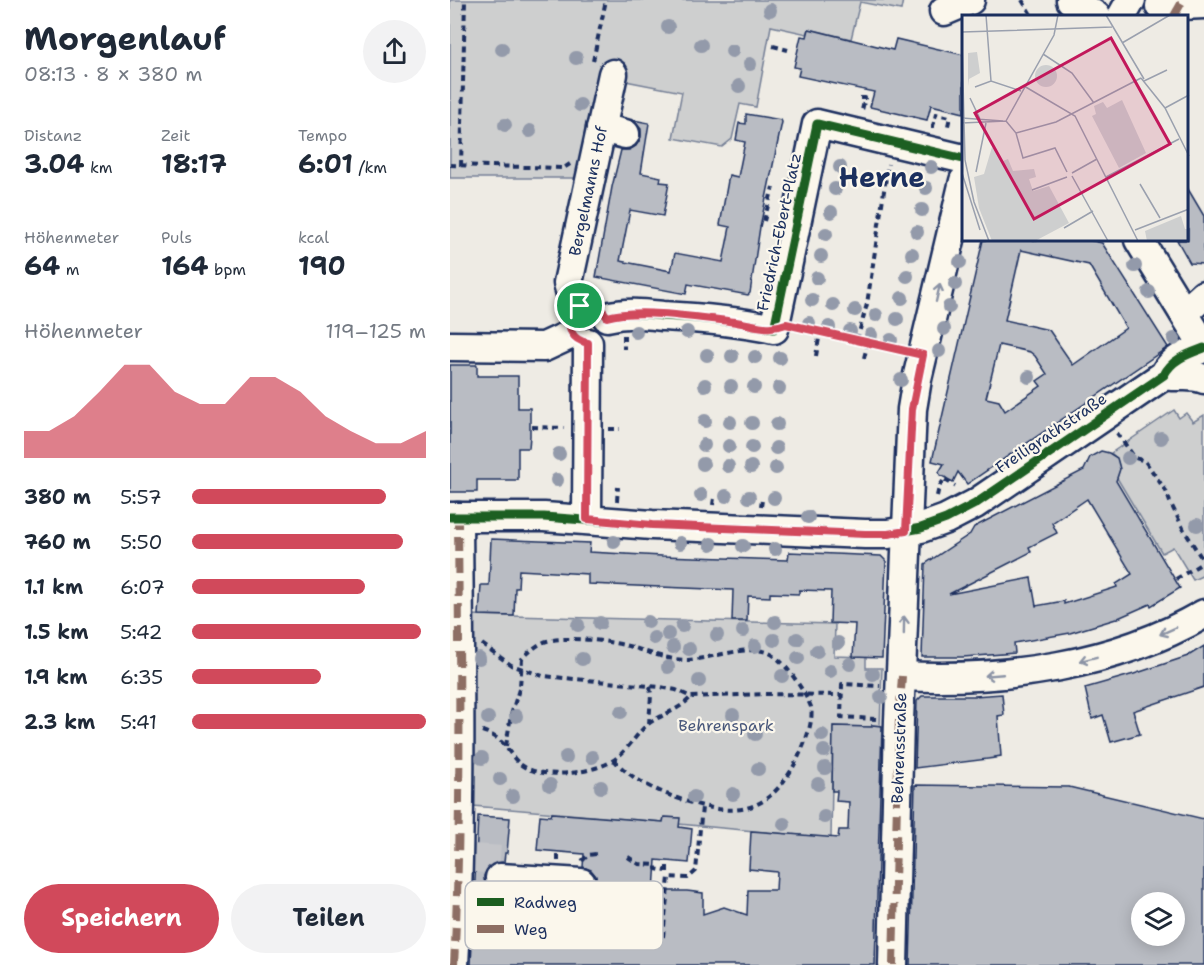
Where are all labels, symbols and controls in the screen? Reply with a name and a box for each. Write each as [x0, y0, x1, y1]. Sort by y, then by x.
inset map [962, 15, 1189, 242]
text: Morgenlauf [24, 16, 226, 61]
button: share [363, 20, 426, 83]
text: 08:13 · 8 × 380 m [24, 61, 202, 87]
street label: Bergelmanns Hof [564, 123, 612, 258]
text: Distanz [24, 125, 82, 146]
text: Zeit [161, 125, 190, 146]
text: Tempo [298, 125, 347, 146]
text: 3.04 [24, 146, 85, 181]
text: 18:17 [161, 146, 227, 181]
text: 6:01 [298, 146, 353, 181]
street label: Friedrich-Ebert-Platz [752, 151, 806, 313]
text: km [85, 157, 113, 178]
text: /km [353, 157, 387, 178]
district label: Herne [839, 158, 925, 196]
text: Höhenmeter [24, 227, 119, 248]
text: Puls [161, 227, 192, 248]
text: kcal [298, 227, 329, 248]
text: 64 [24, 248, 60, 283]
text: 164 [161, 248, 209, 283]
text: 190 [298, 248, 346, 283]
text: m [60, 259, 80, 280]
text: bpm [209, 259, 246, 280]
pin [554, 280, 605, 331]
one-way arrow [932, 284, 944, 303]
icon: arrive [563, 289, 596, 322]
text: Höhenmeter [24, 318, 143, 344]
text: 119–125 m [326, 318, 426, 344]
street label: Freiligrathstraße [991, 388, 1111, 478]
text: 380 m [24, 484, 91, 510]
text: 5:57 [120, 484, 162, 510]
text: 760 m [24, 529, 91, 555]
text: 5:50 [120, 529, 163, 555]
text: 1.1 km [24, 574, 83, 600]
text: 6:07 [120, 574, 165, 600]
one-way arrow [898, 615, 909, 635]
text: 1.5 km [24, 619, 88, 645]
text: 5:42 [120, 619, 162, 645]
one-way arrow [1160, 626, 1178, 637]
one-way arrow [1079, 654, 1098, 666]
text: 1.9 km [24, 664, 87, 690]
text: 6:35 [120, 664, 163, 690]
one-way arrow [984, 670, 1004, 681]
street label: Behrensstraße [887, 692, 911, 804]
text: 2.3 km [24, 709, 95, 735]
text: 5:41 [120, 709, 157, 735]
park label: Behrenspark [678, 715, 774, 736]
legend [465, 881, 663, 950]
button: Speichern [24, 884, 219, 953]
button: Teilen [231, 884, 426, 953]
text: Radweg [514, 892, 577, 913]
map controls [1131, 892, 1185, 946]
button: layers [1131, 892, 1185, 946]
text: Weg [514, 919, 548, 940]

